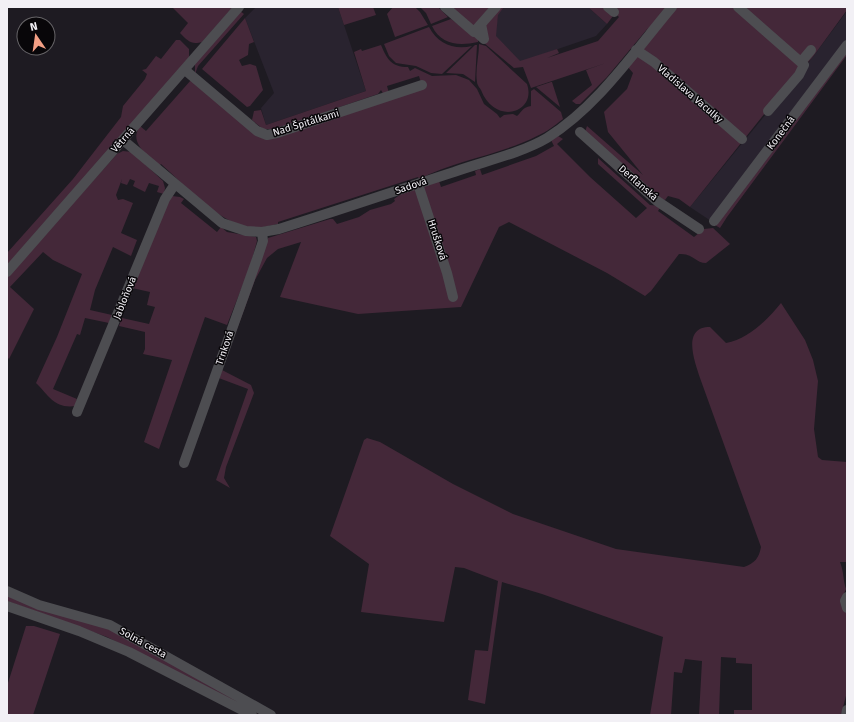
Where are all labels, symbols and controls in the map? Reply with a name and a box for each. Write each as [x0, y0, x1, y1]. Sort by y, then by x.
north arrow [16, 16, 56, 56]
text: N [29, 20, 39, 34]
street label: Vladislava Vaculky [655, 62, 725, 126]
street label: Nad Špitálkami [271, 105, 341, 139]
street label: Konečná [764, 114, 798, 152]
street label: Větrná [109, 125, 137, 155]
street label: Derflanská [616, 163, 660, 203]
street label: Sadová [394, 175, 428, 197]
street label: Hrušková [425, 218, 449, 262]
street label: Jabloňová [111, 275, 139, 321]
street label: Trnková [214, 329, 236, 367]
street label: Solná cesta [117, 625, 169, 661]

